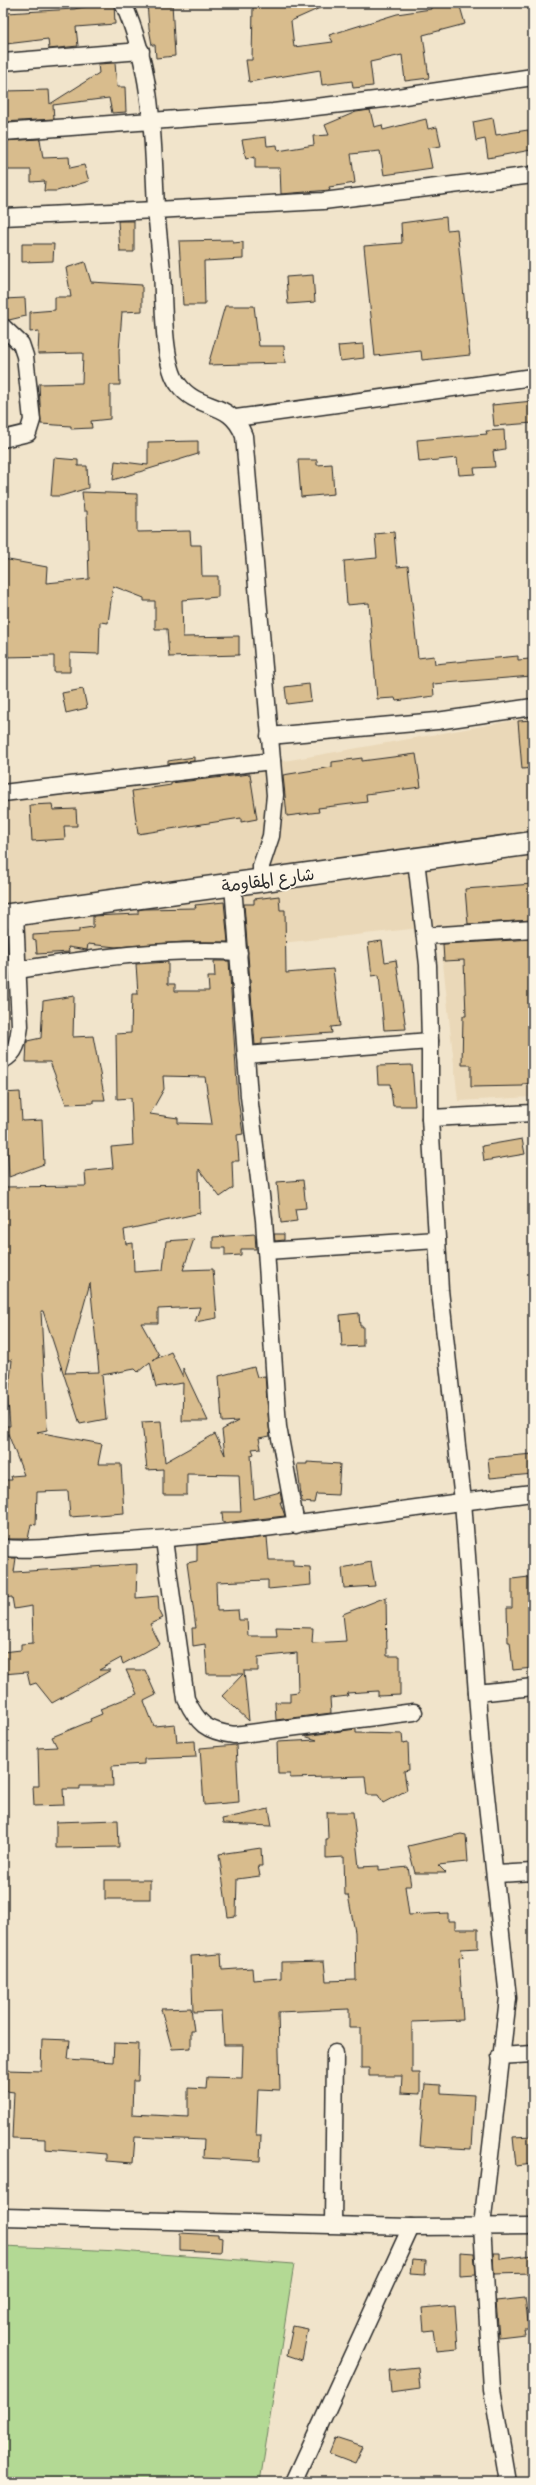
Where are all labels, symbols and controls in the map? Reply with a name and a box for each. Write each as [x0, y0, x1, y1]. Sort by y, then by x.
street label: شارع المقاومة [220, 864, 316, 898]

